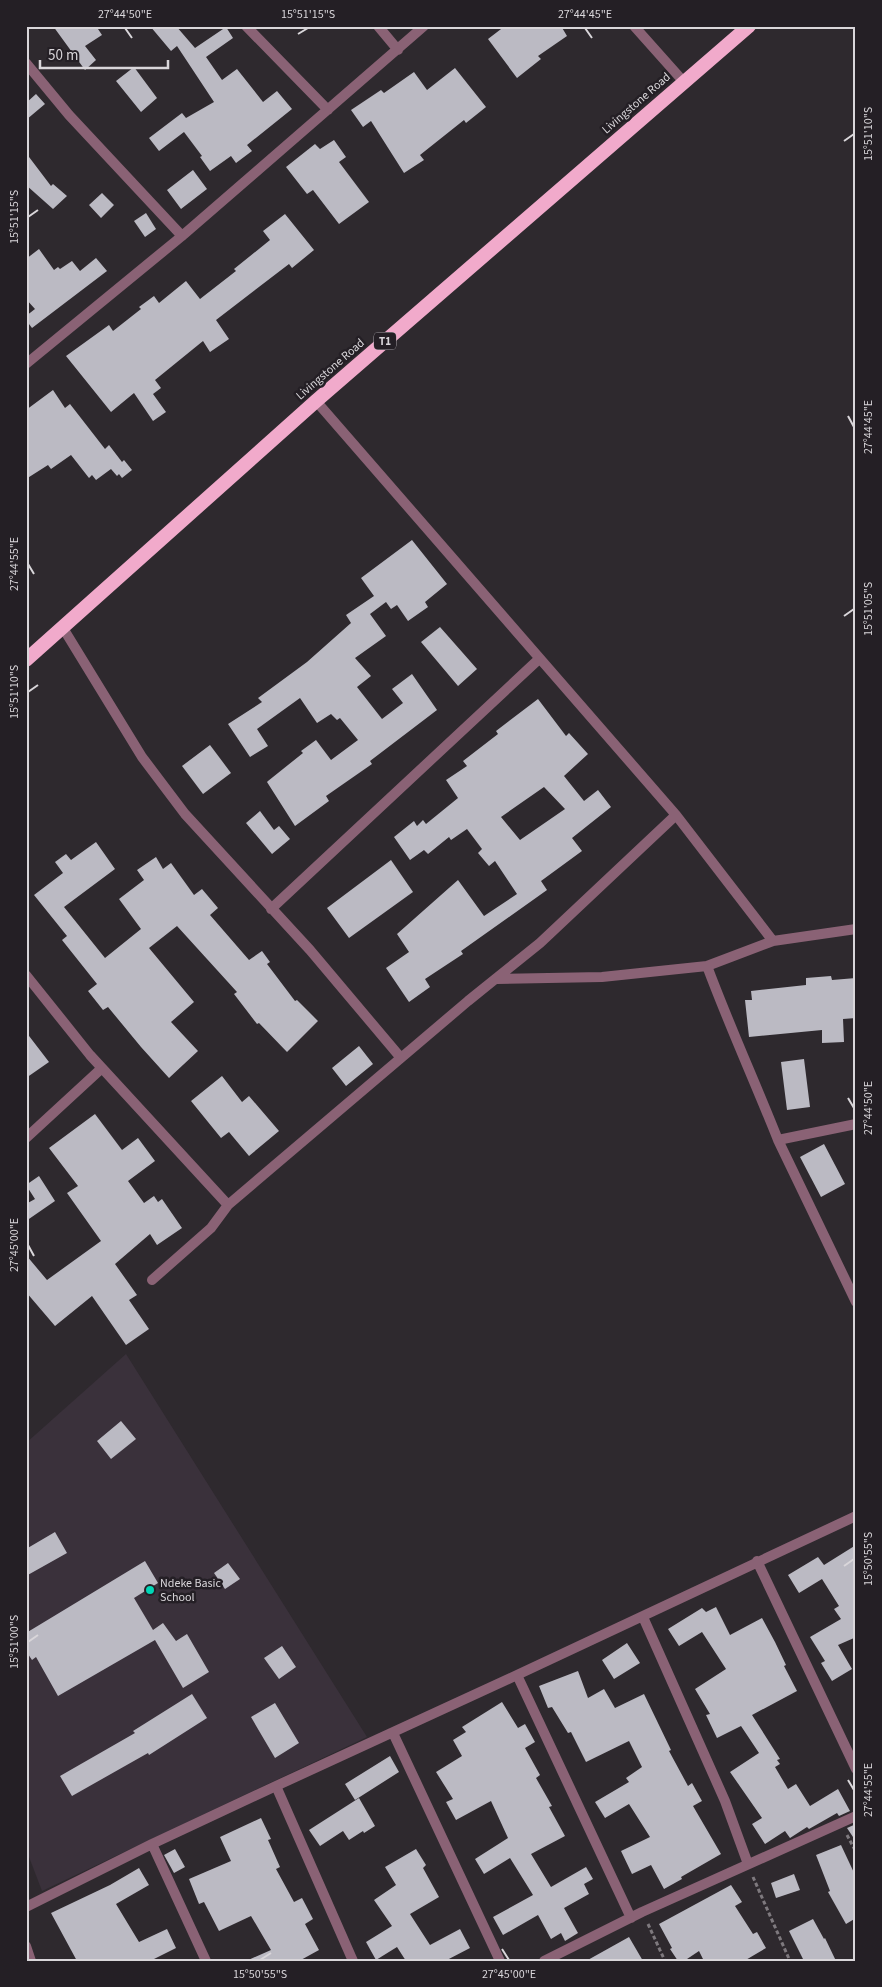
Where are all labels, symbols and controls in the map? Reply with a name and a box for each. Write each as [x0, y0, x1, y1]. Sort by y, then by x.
text: 27°44'50"E [98, 6, 152, 23]
text: 15°51'15"S [281, 6, 335, 23]
text: 27°44'45"E [558, 6, 612, 23]
scale bar [40, 38, 168, 70]
text: 50 m [48, 45, 78, 66]
street label: Livingstone Road [598, 69, 674, 138]
text: 15°51'10"S [860, 107, 877, 161]
text: 15°51'15"S [6, 190, 23, 244]
road number: T1 [374, 332, 396, 350]
street label: Livingstone Road [292, 335, 368, 404]
text: 27°44'45"E [860, 400, 877, 454]
text: 27°44'55"E [6, 537, 23, 591]
text: 15°51'05"S [860, 582, 877, 636]
text: 15°51'10"S [6, 665, 23, 719]
text: 27°44'50"E [860, 1081, 877, 1135]
text: 27°45'00"E [6, 1218, 23, 1272]
text: 15°50'55"S [860, 1532, 877, 1586]
place label: Ndeke Basic School [160, 1575, 222, 1606]
marker: Ndeke Basic School [144, 1584, 156, 1596]
text: 15°51'00"S [6, 1615, 23, 1669]
text: 27°44'55"E [860, 1763, 877, 1817]
text: 15°50'55"S [233, 1966, 287, 1983]
text: 27°45'00"E [482, 1966, 536, 1983]

